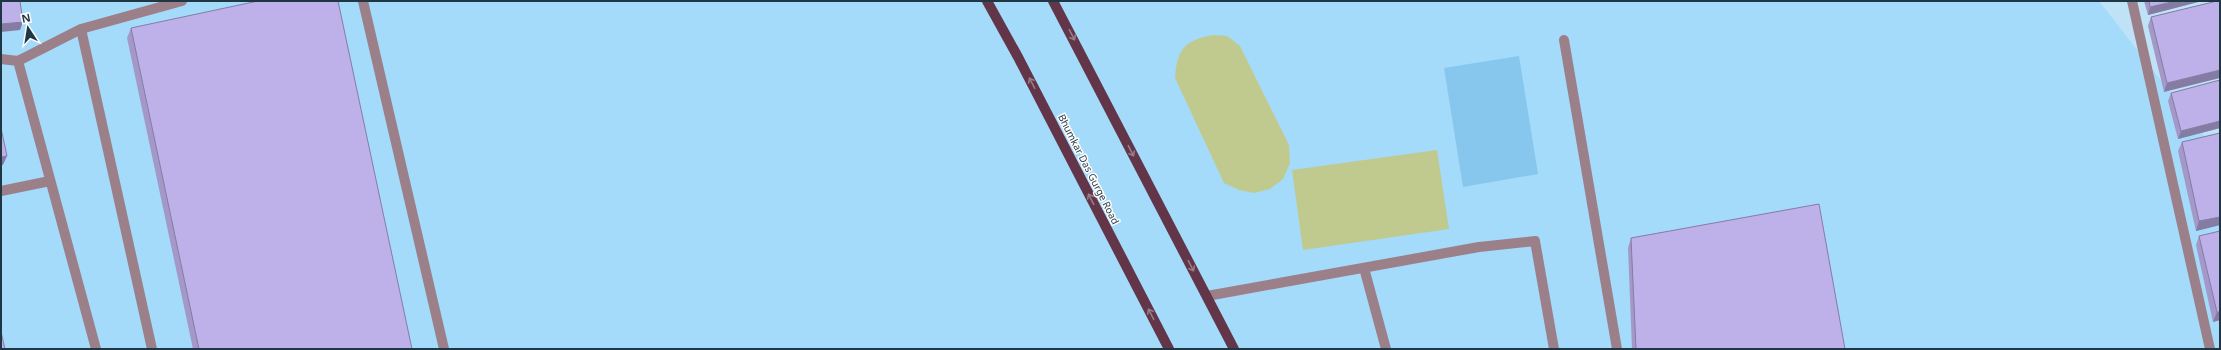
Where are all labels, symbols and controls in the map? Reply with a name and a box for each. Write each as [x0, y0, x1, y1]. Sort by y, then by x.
north arrow [8, 8, 48, 48]
text: N [20, 9, 32, 26]
one-way arrow [1069, 29, 1076, 41]
one-way arrow [1028, 77, 1035, 89]
street label: Bhumkar Das Gurge Road [1055, 111, 1123, 227]
one-way arrow [1128, 144, 1136, 156]
one-way arrow [1087, 193, 1095, 205]
one-way arrow [1188, 260, 1195, 272]
one-way arrow [1147, 309, 1154, 321]

